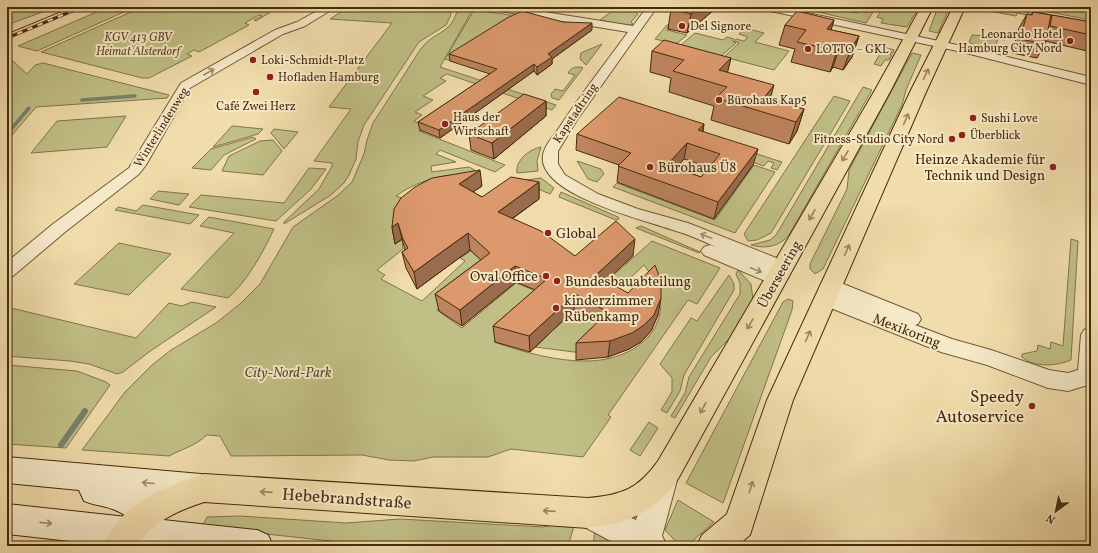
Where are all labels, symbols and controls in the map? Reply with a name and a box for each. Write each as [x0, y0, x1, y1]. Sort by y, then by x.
place label: Del Signore [690, 19, 751, 35]
marker: Del Signore [677, 21, 687, 31]
place label: Leonardo Hotel Hamburg City Nord [958, 27, 1062, 57]
park label: KGV 413 GBV Heimat Alsterdorf [96, 30, 183, 60]
marker: Leonardo Hotel Hamburg City Nord [1065, 36, 1075, 46]
place label: LOTTO – GKL [816, 42, 889, 58]
marker: LOTTO – GKL [803, 44, 813, 54]
place label: Loki-Schmidt-Platz [261, 53, 364, 69]
marker: Loki-Schmidt-Platz [248, 55, 258, 65]
one-way arrow [203, 68, 215, 76]
one-way arrow [923, 68, 931, 80]
place label: Hofladen Hamburg [278, 70, 379, 86]
marker: Hofladen Hamburg [265, 72, 275, 82]
street label: Kapstadtring [550, 80, 602, 147]
street label: Winterlindenweg [131, 84, 193, 171]
marker: Café Zwei Herz [251, 87, 261, 97]
place label: Bürohaus Kap5 [727, 93, 807, 109]
marker: Bürohaus Kap5 [714, 95, 724, 105]
place label: Café Zwei Herz [216, 99, 296, 115]
place label: Haus der Wirtschaft [453, 110, 509, 140]
place label: Sushi Love [981, 111, 1038, 127]
one-way arrow [903, 113, 910, 125]
marker: Sushi Love [968, 113, 978, 123]
marker: Haus der Wirtschaft [440, 119, 450, 129]
place label: Überblick [970, 127, 1021, 144]
marker: Überblick [957, 130, 967, 140]
place label: Fitness-Studio City Nord [814, 132, 944, 148]
marker: Fitness-Studio City Nord [947, 134, 957, 144]
one-way arrow [841, 150, 849, 162]
place label: Heinze Akademie für Technik und Design [915, 151, 1045, 186]
place label: Bürohaus Ü8 [658, 159, 736, 178]
marker: Bürohaus Ü8 [645, 162, 655, 172]
marker: Heinze Akademie für Technik und Design [1048, 162, 1058, 172]
one-way arrow [808, 209, 815, 221]
place label: Global [556, 225, 597, 244]
marker: Global [543, 228, 553, 238]
one-way arrow [700, 232, 712, 240]
street label: Überseering [754, 238, 807, 312]
one-way arrow [844, 245, 851, 257]
one-way arrow [749, 266, 761, 274]
place label: Oval Office [470, 268, 538, 287]
marker: Oval Office [541, 271, 551, 281]
place label: Bundesbauabteilung [565, 273, 691, 292]
marker: Bundesbauabteilung [552, 276, 562, 286]
place label: kinderzimmer Rübenkamp [564, 292, 653, 327]
marker: kinderzimmer Rübenkamp [551, 303, 561, 313]
street label: Mexikoring [870, 310, 943, 353]
one-way arrow [746, 318, 754, 330]
one-way arrow [805, 331, 812, 343]
park label: City-Nord-Park [244, 364, 332, 383]
place label: Speedy Autoservice [936, 386, 1024, 429]
marker: Speedy Autoservice [1027, 401, 1037, 411]
one-way arrow [698, 402, 706, 414]
one-way arrow [142, 480, 155, 487]
one-way arrow [748, 481, 755, 494]
street label: Hebebrandstraße [281, 483, 412, 515]
one-way arrow [260, 489, 273, 496]
north arrow [1036, 491, 1076, 531]
one-way arrow [543, 507, 556, 514]
text: N [1044, 510, 1059, 527]
one-way arrow [39, 519, 52, 527]

